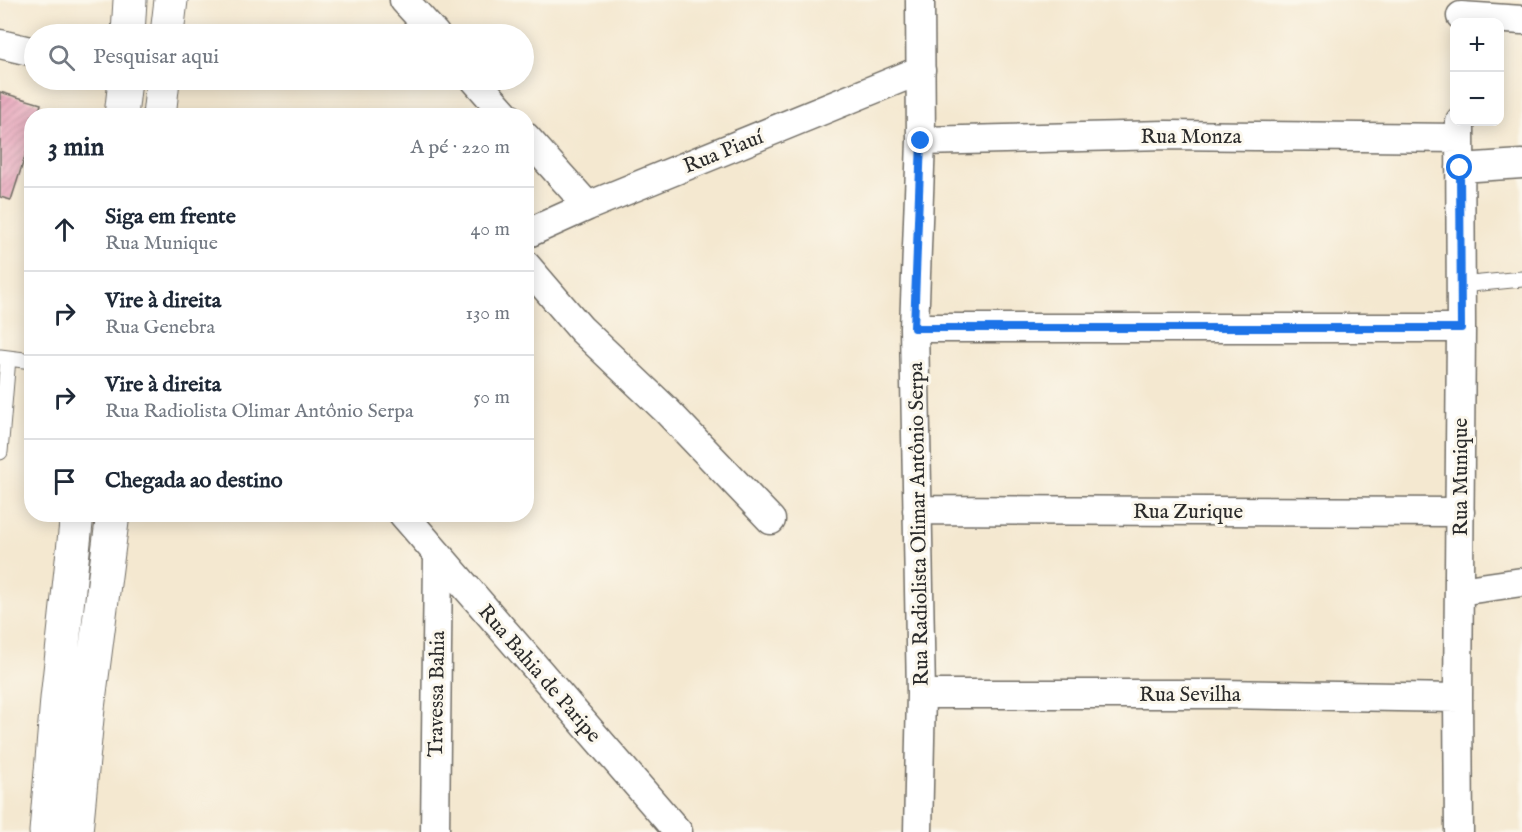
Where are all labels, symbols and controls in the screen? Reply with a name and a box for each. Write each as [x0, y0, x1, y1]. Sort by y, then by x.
map controls [1450, 18, 1504, 126]
button: + [1450, 18, 1504, 72]
search box [24, 24, 534, 90]
icon: search [45, 41, 78, 74]
text: Pesquisar aqui [93, 43, 219, 71]
button: − [1450, 72, 1504, 126]
street label: Rua Piauí [680, 124, 769, 181]
street label: Rua Monza [1140, 124, 1243, 151]
route end [907, 127, 933, 153]
text: 3 min [48, 131, 104, 164]
text: A pé · 220 m [411, 135, 510, 160]
route start [1446, 154, 1472, 180]
text: Siga em frente [105, 203, 236, 231]
icon: ahead [48, 213, 81, 246]
text: 40 m [471, 217, 510, 242]
text: Rua Munique [105, 231, 218, 256]
text: Vire à direita [105, 287, 221, 315]
icon: right [48, 297, 81, 330]
text: 130 m [465, 301, 510, 326]
text: Rua Genebra [105, 315, 215, 340]
street label: Rua Radiolista Olimar Antônio Serpa [903, 361, 936, 686]
text: Vire à direita [105, 371, 221, 399]
icon: right [48, 381, 81, 414]
text: 50 m [473, 385, 510, 410]
text: Rua Radiolista Olimar Antônio Serpa [105, 399, 414, 424]
street label: Rua Munique [1448, 417, 1475, 536]
icon: arrive [48, 465, 81, 498]
text: Chegada ao destino [105, 467, 283, 495]
street label: Rua Zurique [1133, 499, 1243, 526]
street label: Rua Bahia de Paripe [471, 599, 607, 749]
street label: Travessa Bahia [423, 630, 452, 757]
street label: Rua Sevilha [1139, 682, 1242, 709]

